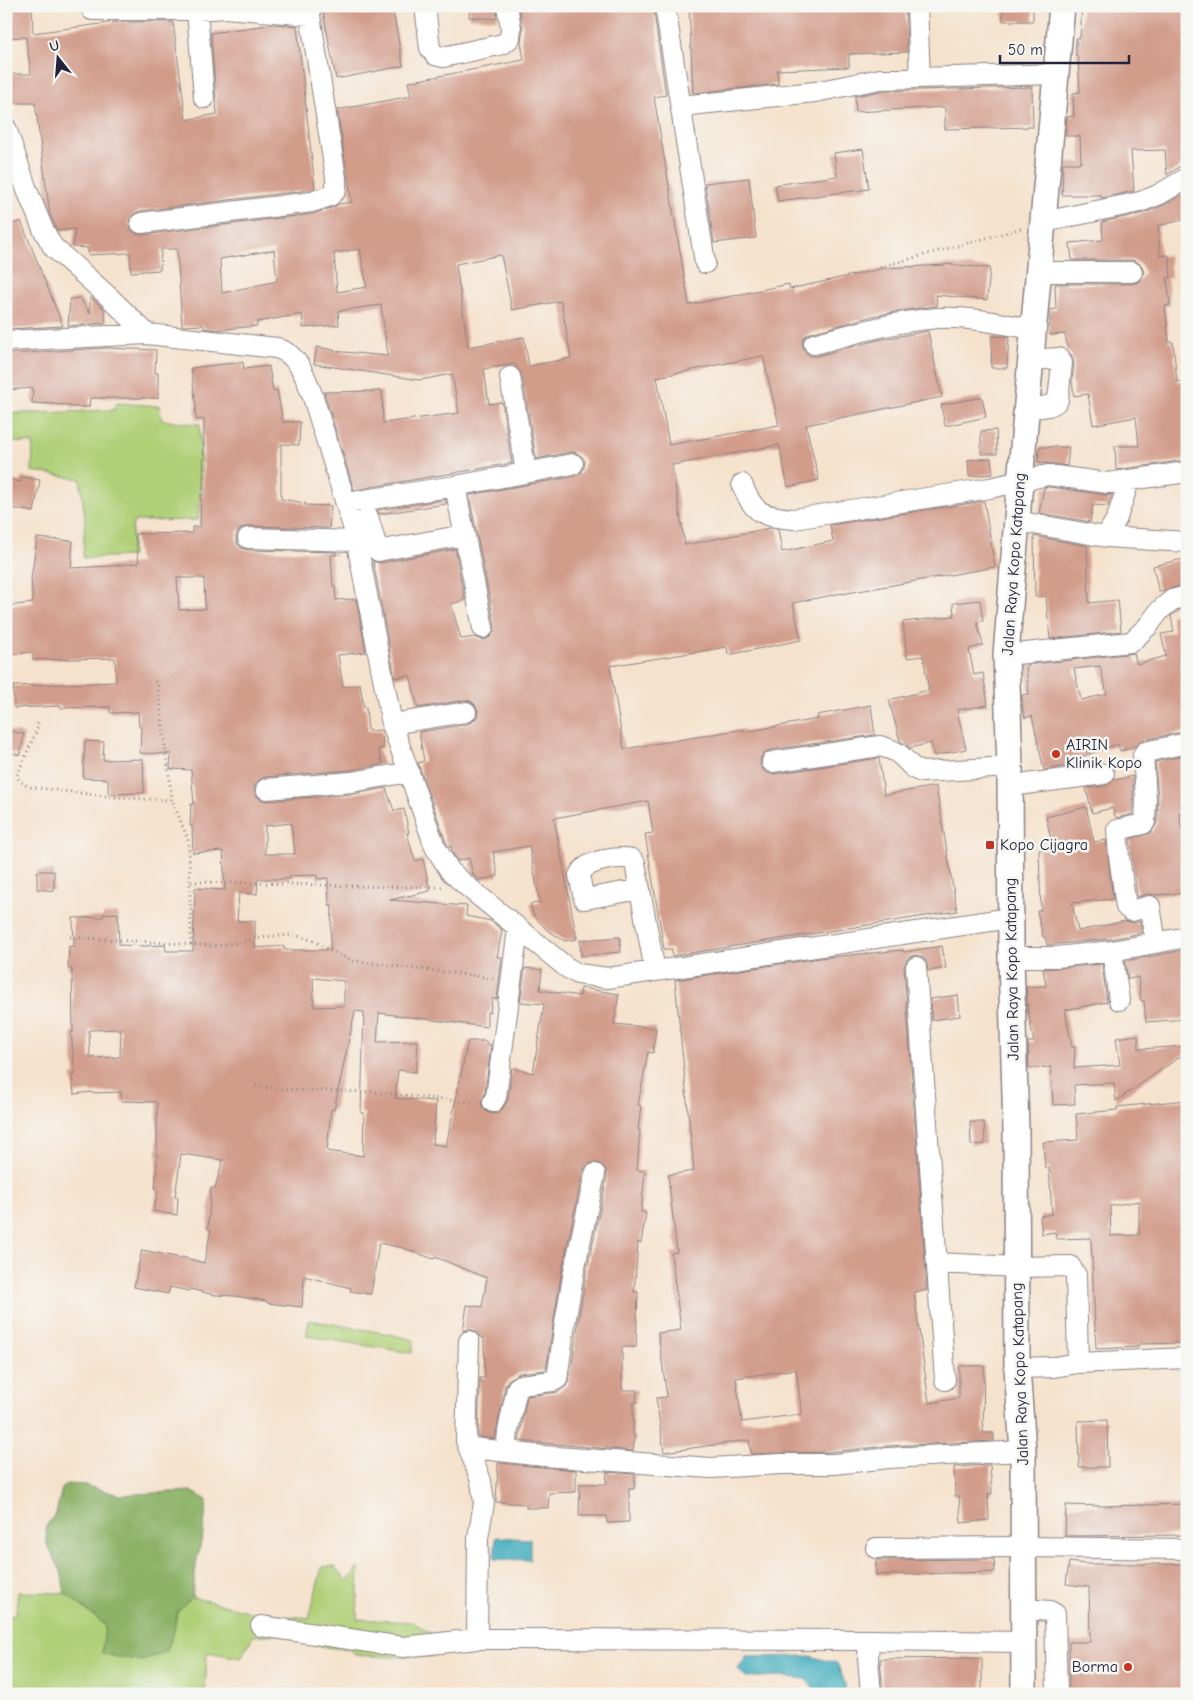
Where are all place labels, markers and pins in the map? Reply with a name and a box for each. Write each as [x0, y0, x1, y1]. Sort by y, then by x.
place label: AIRIN Klinik Kopo [1066, 736, 1142, 772]
marker: AIRIN Klinik Kopo [1050, 748, 1062, 760]
place label: Kopo Cijagra [1000, 836, 1088, 854]
marker: Kopo Cijagra [984, 839, 996, 851]
place label: Borma [1072, 1658, 1118, 1676]
marker: Borma [1122, 1661, 1134, 1673]

